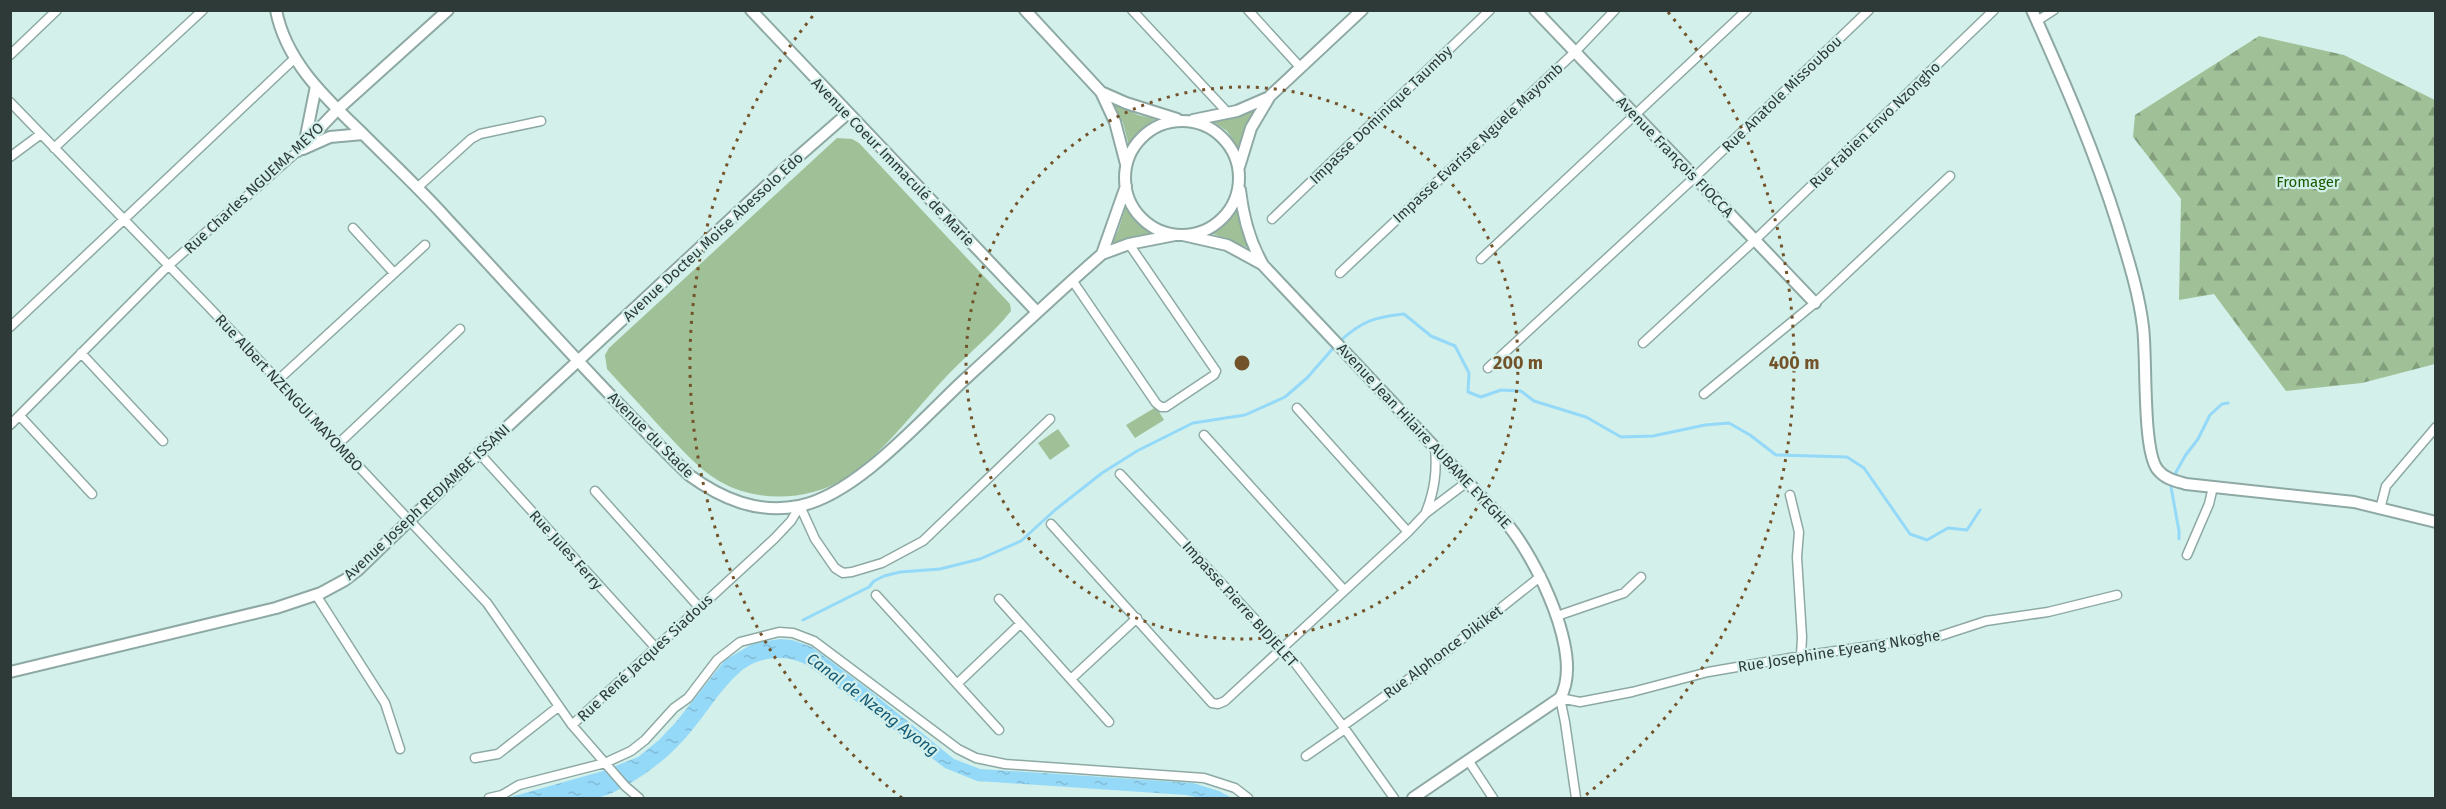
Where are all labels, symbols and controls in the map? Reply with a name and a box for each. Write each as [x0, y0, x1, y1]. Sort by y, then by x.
street label: Rue Anatole Missoubou [1718, 32, 1846, 156]
street label: Impasse Dominique Taumby [1306, 42, 1457, 188]
street label: Rue Fabien Envo Nzongho [1806, 58, 1944, 192]
street label: Impasse Evariste Nguele Mayomb [1389, 59, 1567, 227]
street label: Avenue Coeur Immaculé de Marie [808, 74, 978, 250]
street label: Avenue François FIOCCA [1613, 93, 1738, 221]
street label: Rue Charles NGUEMA MEYO [181, 119, 327, 257]
street label: Avenue Docteu Moise Abessolo Edo [619, 149, 807, 325]
park label: Fromager [2276, 173, 2340, 191]
street label: Rue Albert NZENGUI MAYOMBO [211, 311, 367, 475]
street label: Avenue Jean Hilaire AUBAME EYEGHE [1333, 339, 1515, 533]
text: 200 m [1493, 352, 1543, 374]
text: 400 m [1769, 352, 1819, 374]
centre of rings [1232, 353, 1252, 373]
street label: Avenue du Stade [604, 388, 698, 482]
street label: Avenue Joseph REDJAMBE ISSANI [340, 420, 514, 584]
street label: Rue Jules Ferry [526, 507, 607, 594]
street label: Impasse Pierre BIDJELET [1179, 537, 1302, 671]
street label: Rue René Jacques Siadous [574, 591, 716, 725]
street label: Rue Alphonce Dikiket [1380, 601, 1506, 703]
street label: Rue Josephine Eyeang Nkoghe [1737, 626, 1941, 676]
water label: Canal de Nzeng Ayong [803, 649, 942, 760]

